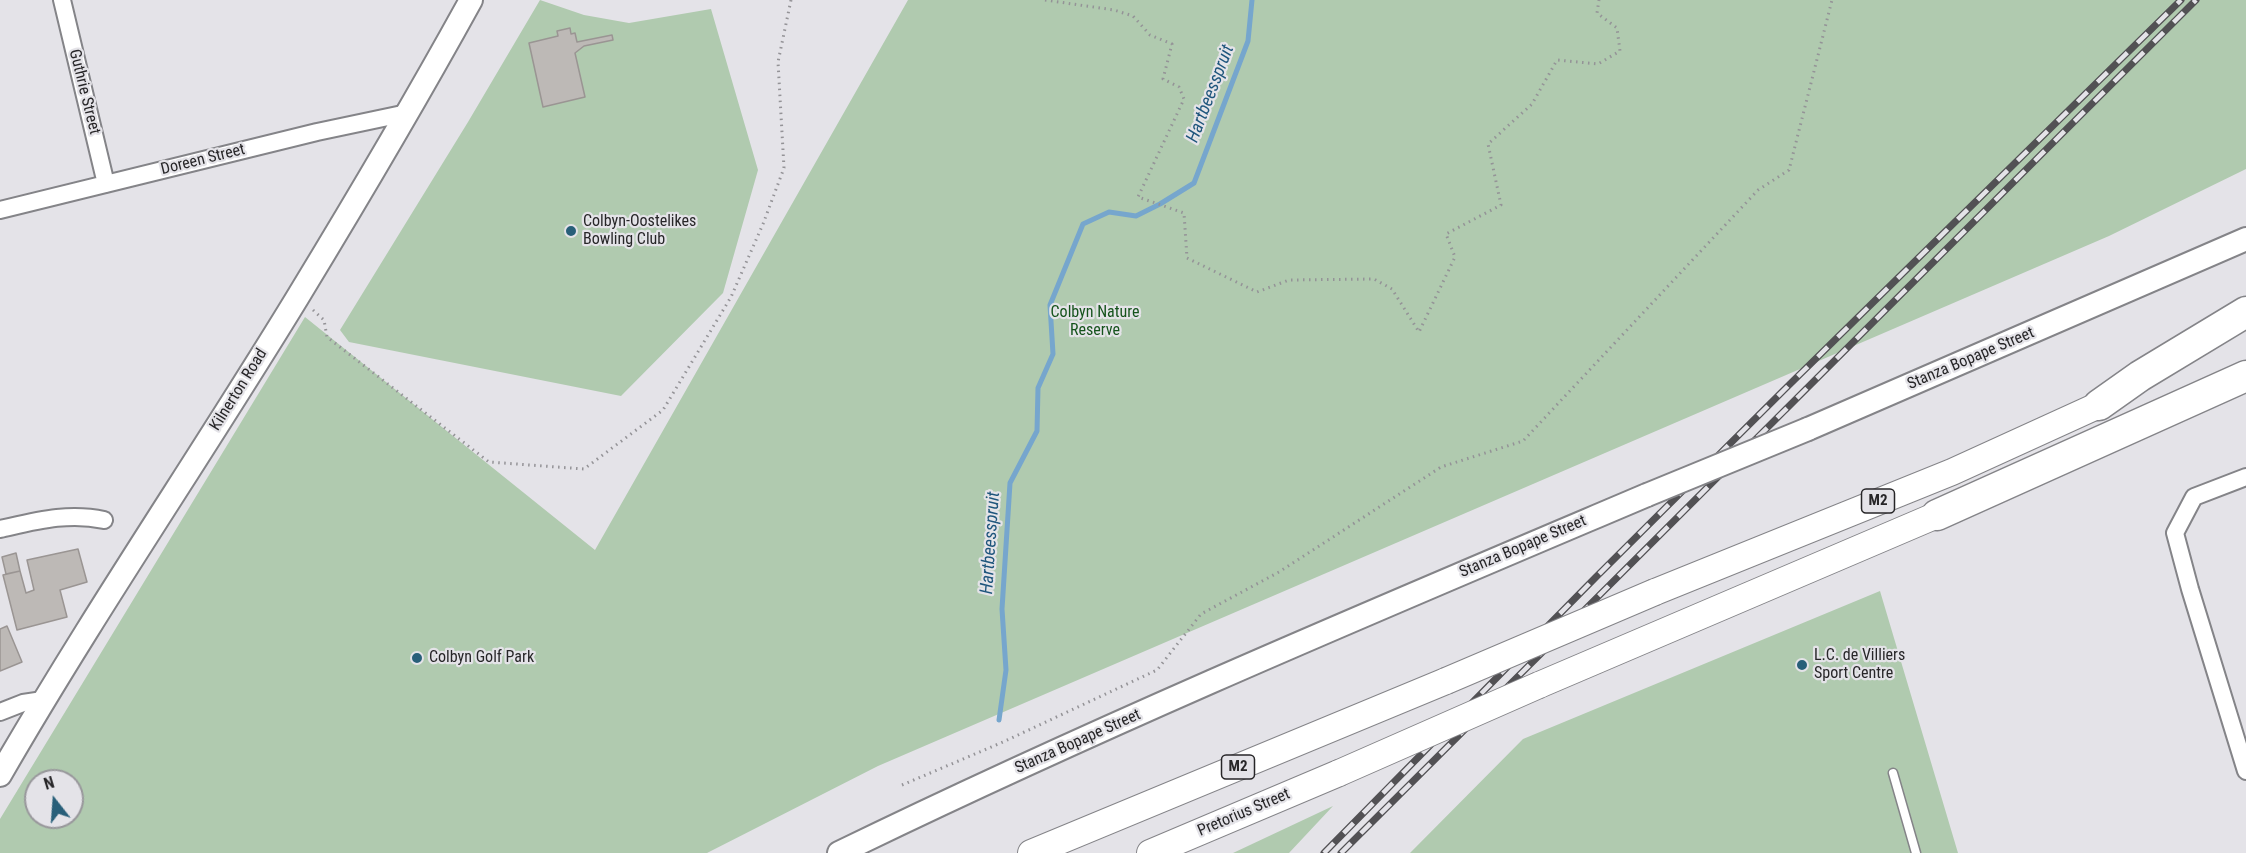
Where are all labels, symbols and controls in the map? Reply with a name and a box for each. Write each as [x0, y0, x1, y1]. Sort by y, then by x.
water label: Hartbeesspruit [1183, 42, 1239, 146]
street label: Guthrie Street [64, 48, 104, 136]
street label: Doreen Street [159, 140, 247, 180]
place label: Colbyn-Oostelikes Bowling Club [583, 212, 696, 250]
marker: Colbyn-Oostelikes Bowling Club [564, 224, 578, 238]
park label: Colbyn Nature Reserve [1051, 303, 1139, 341]
street label: Stanza Bopape Street [1905, 324, 2037, 394]
street label: Kilnerton Road [206, 346, 272, 434]
road number: M2 [1862, 489, 1894, 513]
water label: Hartbeesspruit [977, 491, 1005, 595]
street label: Stanza Bopape Street [1457, 512, 1589, 582]
place label: L.C. de Villiers Sport Centre [1814, 646, 1905, 684]
place label: Colbyn Golf Park [429, 648, 534, 668]
marker: Colbyn Golf Park [410, 651, 424, 665]
marker: L.C. de Villiers Sport Centre [1795, 658, 1809, 672]
street label: Stanza Bopape Street [1012, 706, 1144, 778]
road number: M2 [1222, 755, 1254, 779]
north arrow [24, 769, 84, 829]
text: N [42, 773, 57, 794]
street label: Pretorius Street [1195, 785, 1293, 841]

